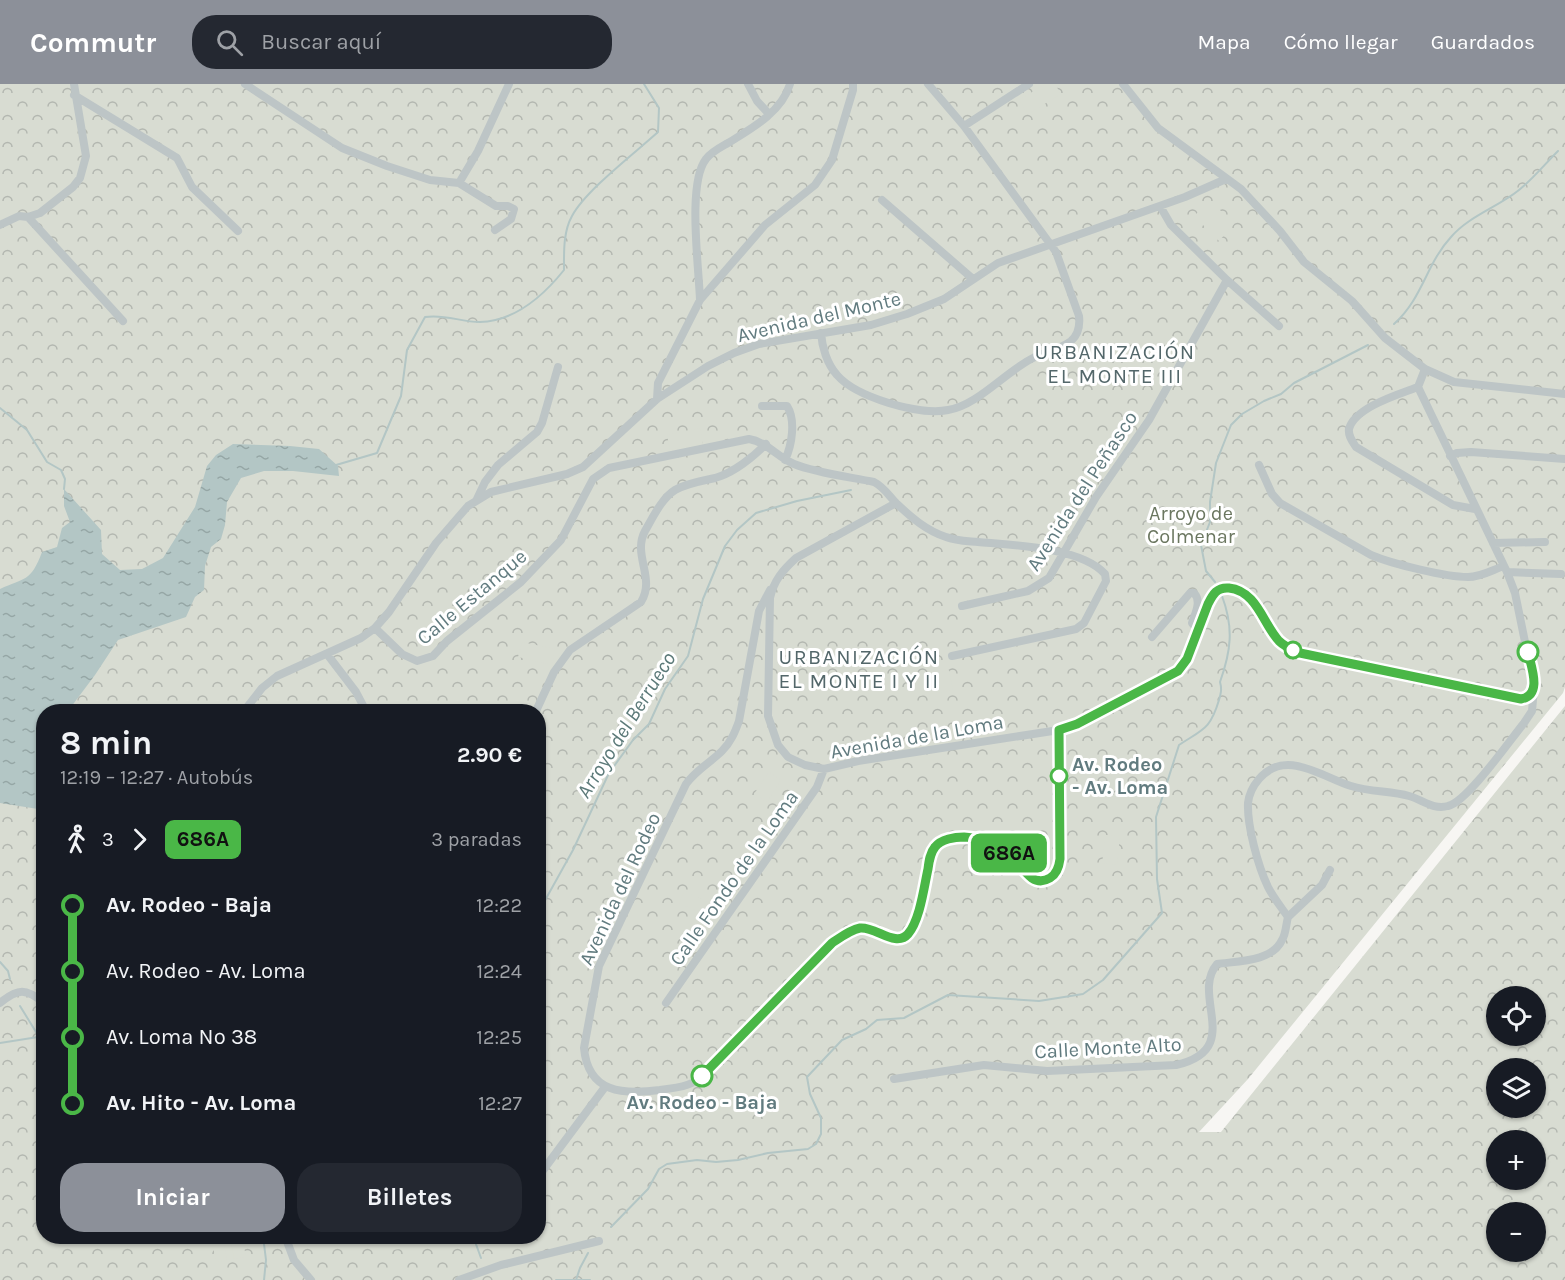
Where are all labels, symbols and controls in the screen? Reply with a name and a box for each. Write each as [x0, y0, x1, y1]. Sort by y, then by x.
search box [192, 15, 612, 69]
text: Commutr [30, 26, 156, 59]
icon: search [213, 26, 246, 59]
text: Buscar aquí [261, 29, 381, 55]
text: Mapa [1197, 30, 1251, 54]
text: Cómo llegar [1284, 30, 1398, 54]
text: Guardados [1431, 30, 1535, 54]
street label: Avenida del Monte [735, 287, 903, 347]
district label: URBANIZACIÓN EL MONTE III [1034, 340, 1196, 388]
street label: Avenida del Peñasco [1022, 407, 1142, 575]
park label: Arroyo de Colmenar [1147, 502, 1236, 548]
street label: Calle Estanque [413, 545, 531, 649]
unlabelled marker [1284, 641, 1302, 659]
unlabelled marker [1517, 641, 1539, 663]
district label: URBANIZACIÓN EL MONTE I Y II [778, 645, 940, 693]
water label: Arroyo del Berrueco [571, 647, 681, 802]
street label: Avenida de la Loma [829, 710, 1005, 764]
text: 8 min [60, 724, 152, 762]
text: 2.90 € [457, 742, 522, 768]
place label: Av. Rodeo - Av. Loma [1072, 753, 1168, 799]
text: 12:19 – 12:27 · Autobús [60, 766, 253, 789]
marker: Av. Rodeo - Av. Loma [1050, 767, 1068, 785]
street label: Calle Fondo de la Loma [665, 786, 803, 970]
street label: Avenida del Rodeo [575, 809, 665, 969]
icon: walk [60, 823, 93, 856]
icon: forward [123, 823, 156, 856]
text: 686A [177, 827, 229, 851]
text: 3 [102, 828, 114, 851]
text: 3 paradas [431, 828, 522, 851]
line badge: 686A [967, 834, 1051, 872]
text: 686A [983, 841, 1035, 865]
text: Av. Rodeo - Baja [106, 892, 272, 918]
text: 12:22 [476, 894, 522, 917]
text: Av. Rodeo - Av. Loma [106, 958, 306, 984]
text: 12:24 [476, 960, 522, 983]
map controls [1486, 986, 1546, 1262]
button: locate [1486, 986, 1546, 1046]
text: Av. Loma Nº 38 [106, 1024, 257, 1050]
text: 12:25 [476, 1026, 522, 1049]
street label: Calle Monte Alto [1034, 1033, 1182, 1063]
button: layers [1486, 1058, 1546, 1118]
marker: Av. Rodeo - Baja [691, 1065, 713, 1087]
text: Av. Hito - Av. Loma [106, 1090, 296, 1116]
place label: Av. Rodeo - Baja [627, 1091, 777, 1114]
text: 12:27 [478, 1092, 522, 1115]
button: + [1486, 1130, 1546, 1190]
button: Iniciar [60, 1163, 285, 1232]
button: Billetes [297, 1163, 522, 1232]
button: − [1486, 1202, 1546, 1262]

